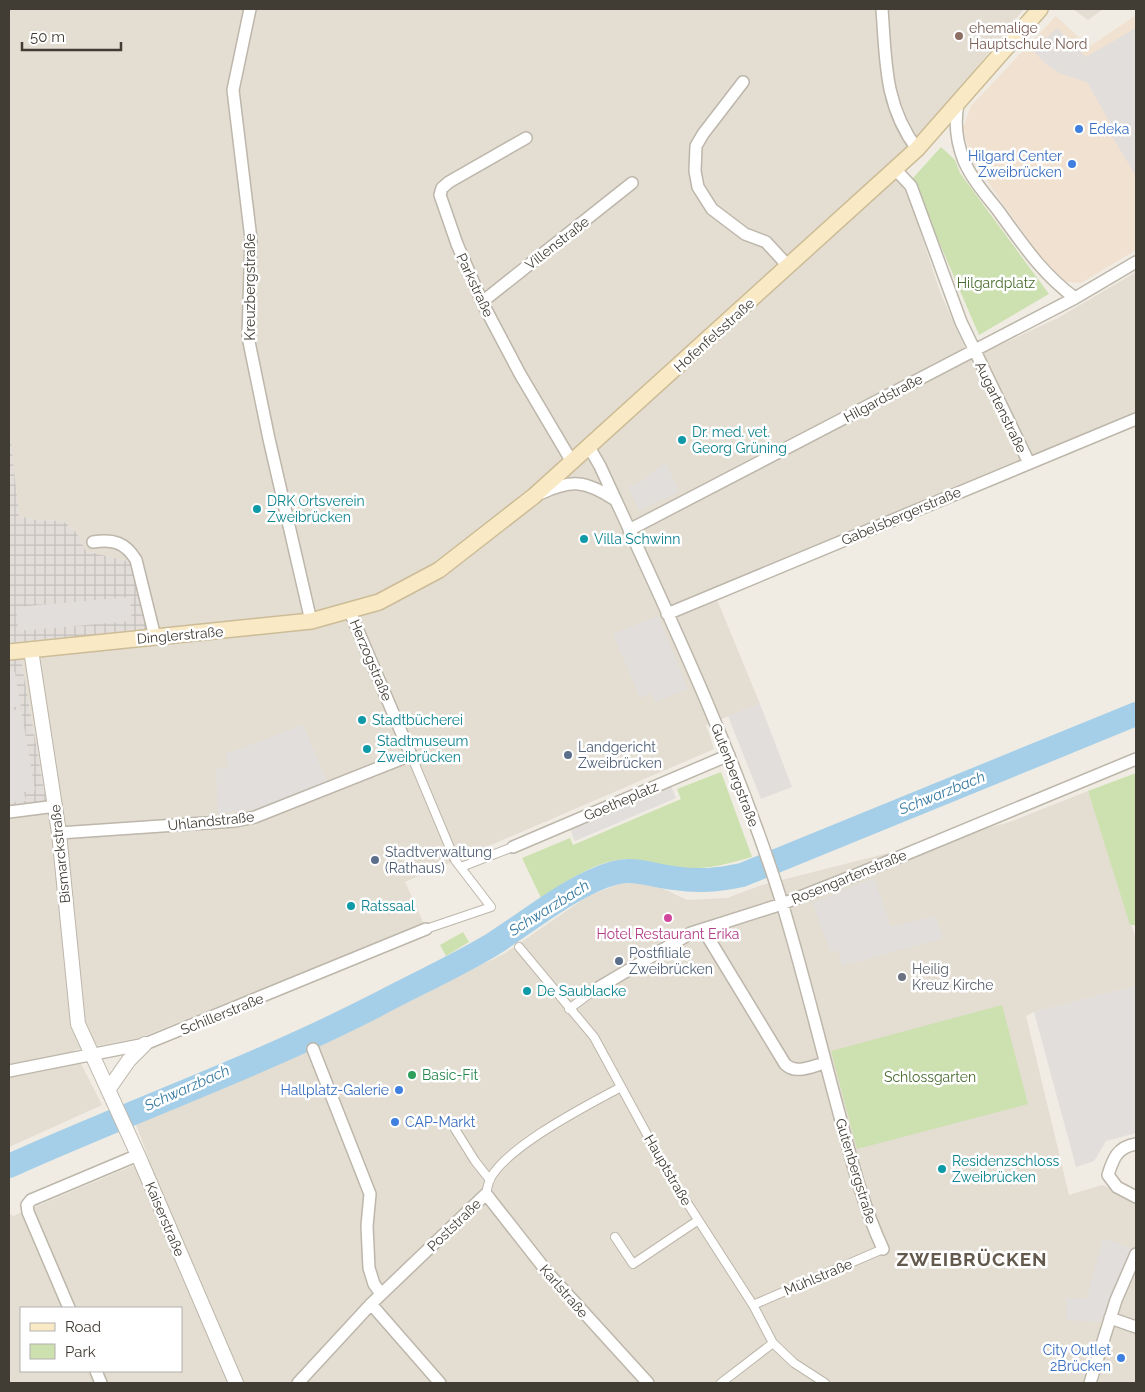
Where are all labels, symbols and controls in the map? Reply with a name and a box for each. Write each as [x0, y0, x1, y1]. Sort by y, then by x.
scale bar [22, 20, 121, 52]
place label: ehemalige Hauptschule Nord [969, 20, 1087, 52]
text: 50 m [30, 28, 65, 46]
marker: ehemalige Hauptschule Nord [953, 30, 965, 42]
place label: Edeka [1089, 121, 1129, 137]
marker: Edeka [1073, 123, 1085, 135]
place label: Hilgard Center Zweibrücken [968, 148, 1062, 180]
marker: Hilgard Center Zweibrücken [1066, 158, 1078, 170]
street label: Villenstraße [522, 213, 592, 273]
street label: Kreuzbergstraße [242, 233, 258, 341]
street label: Parkstraße [453, 251, 497, 319]
park label: Hilgardplatz [957, 275, 1035, 291]
street label: Hofenfelsstraße [671, 295, 757, 375]
street label: Augartenstraße [972, 359, 1030, 455]
street label: Hilgardstraße [841, 371, 925, 425]
place label: Dr. med. vet. Georg Grüning [692, 424, 787, 456]
marker: Dr. med. vet. Georg Grüning [676, 434, 688, 446]
street label: Gabelsbergerstraße [839, 484, 963, 548]
place label: DRK Ortsverein Zweibrücken [267, 493, 365, 525]
marker: DRK Ortsverein Zweibrücken [251, 503, 263, 515]
place label: Villa Schwinn [594, 531, 680, 547]
marker: Villa Schwinn [578, 533, 590, 545]
street label: Herzogstraße [347, 617, 395, 703]
street label: Dinglerstraße [136, 623, 224, 647]
place label: Stadtbücherei [372, 712, 463, 728]
marker: Stadtbücherei [356, 714, 368, 726]
street label: Gutenbergstraße [708, 721, 762, 829]
place label: Stadtmuseum Zweibrücken [377, 733, 468, 765]
place label: Landgericht Zweibrücken [578, 739, 662, 771]
marker: Stadtmuseum Zweibrücken [361, 743, 373, 755]
marker: Landgericht Zweibrücken [562, 749, 574, 761]
water label: Schwarzbach [895, 768, 988, 819]
street label: Goetheplatz [581, 778, 661, 824]
street label: Bismarckstraße [47, 804, 73, 904]
street label: Uhlandstraße [167, 809, 255, 833]
place label: Stadtverwaltung (Rathaus) [385, 844, 492, 876]
street label: Rosengartenstraße [789, 847, 909, 907]
marker: Stadtverwaltung (Rathaus) [369, 854, 381, 866]
water label: Schwarzbach [505, 876, 592, 940]
place label: Ratssaal [361, 898, 415, 914]
marker: Ratssaal [345, 900, 357, 912]
marker: Hotel Restaurant Erika [662, 912, 674, 924]
place label: Hotel Restaurant Erika [596, 926, 740, 942]
place label: Postfiliale Zweibrücken [629, 945, 713, 977]
marker: Postfiliale Zweibrücken [613, 955, 625, 967]
place label: Heilig Kreuz Kirche [912, 961, 994, 993]
marker: Heilig Kreuz Kirche [896, 971, 908, 983]
place label: De Saublacke [537, 983, 626, 999]
marker: De Saublacke [521, 985, 533, 997]
street label: Schillerstraße [178, 990, 266, 1038]
water label: Schwarzbach [141, 1061, 232, 1115]
place label: Basic-Fit [422, 1067, 479, 1083]
marker: Basic-Fit [406, 1069, 418, 1081]
park label: Schlossgarten [884, 1069, 976, 1085]
place label: Hallplatz-Galerie [280, 1082, 389, 1098]
marker: Hallplatz-Galerie [393, 1084, 405, 1096]
place label: CAP-Markt [405, 1114, 476, 1130]
marker: CAP-Markt [389, 1116, 401, 1128]
street label: Gutenbergstraße [832, 1116, 880, 1226]
street label: Hauptstraße [641, 1132, 695, 1208]
place label: Residenzschloss Zweibrücken [952, 1153, 1059, 1185]
marker: Residenzschloss Zweibrücken [936, 1163, 948, 1175]
street label: Kaiserstraße [142, 1179, 188, 1259]
street label: Poststraße [424, 1196, 484, 1254]
district label: ZWEIBRÜCKEN [896, 1248, 1048, 1270]
street label: Mühlstraße [782, 1255, 854, 1299]
street label: Karlstraße [537, 1261, 591, 1321]
legend [20, 1307, 182, 1372]
text: Road [65, 1318, 101, 1336]
place label: City Outlet 2Brücken [1043, 1342, 1111, 1374]
text: Park [65, 1343, 96, 1361]
marker: City Outlet 2Brücken [1115, 1352, 1127, 1364]

